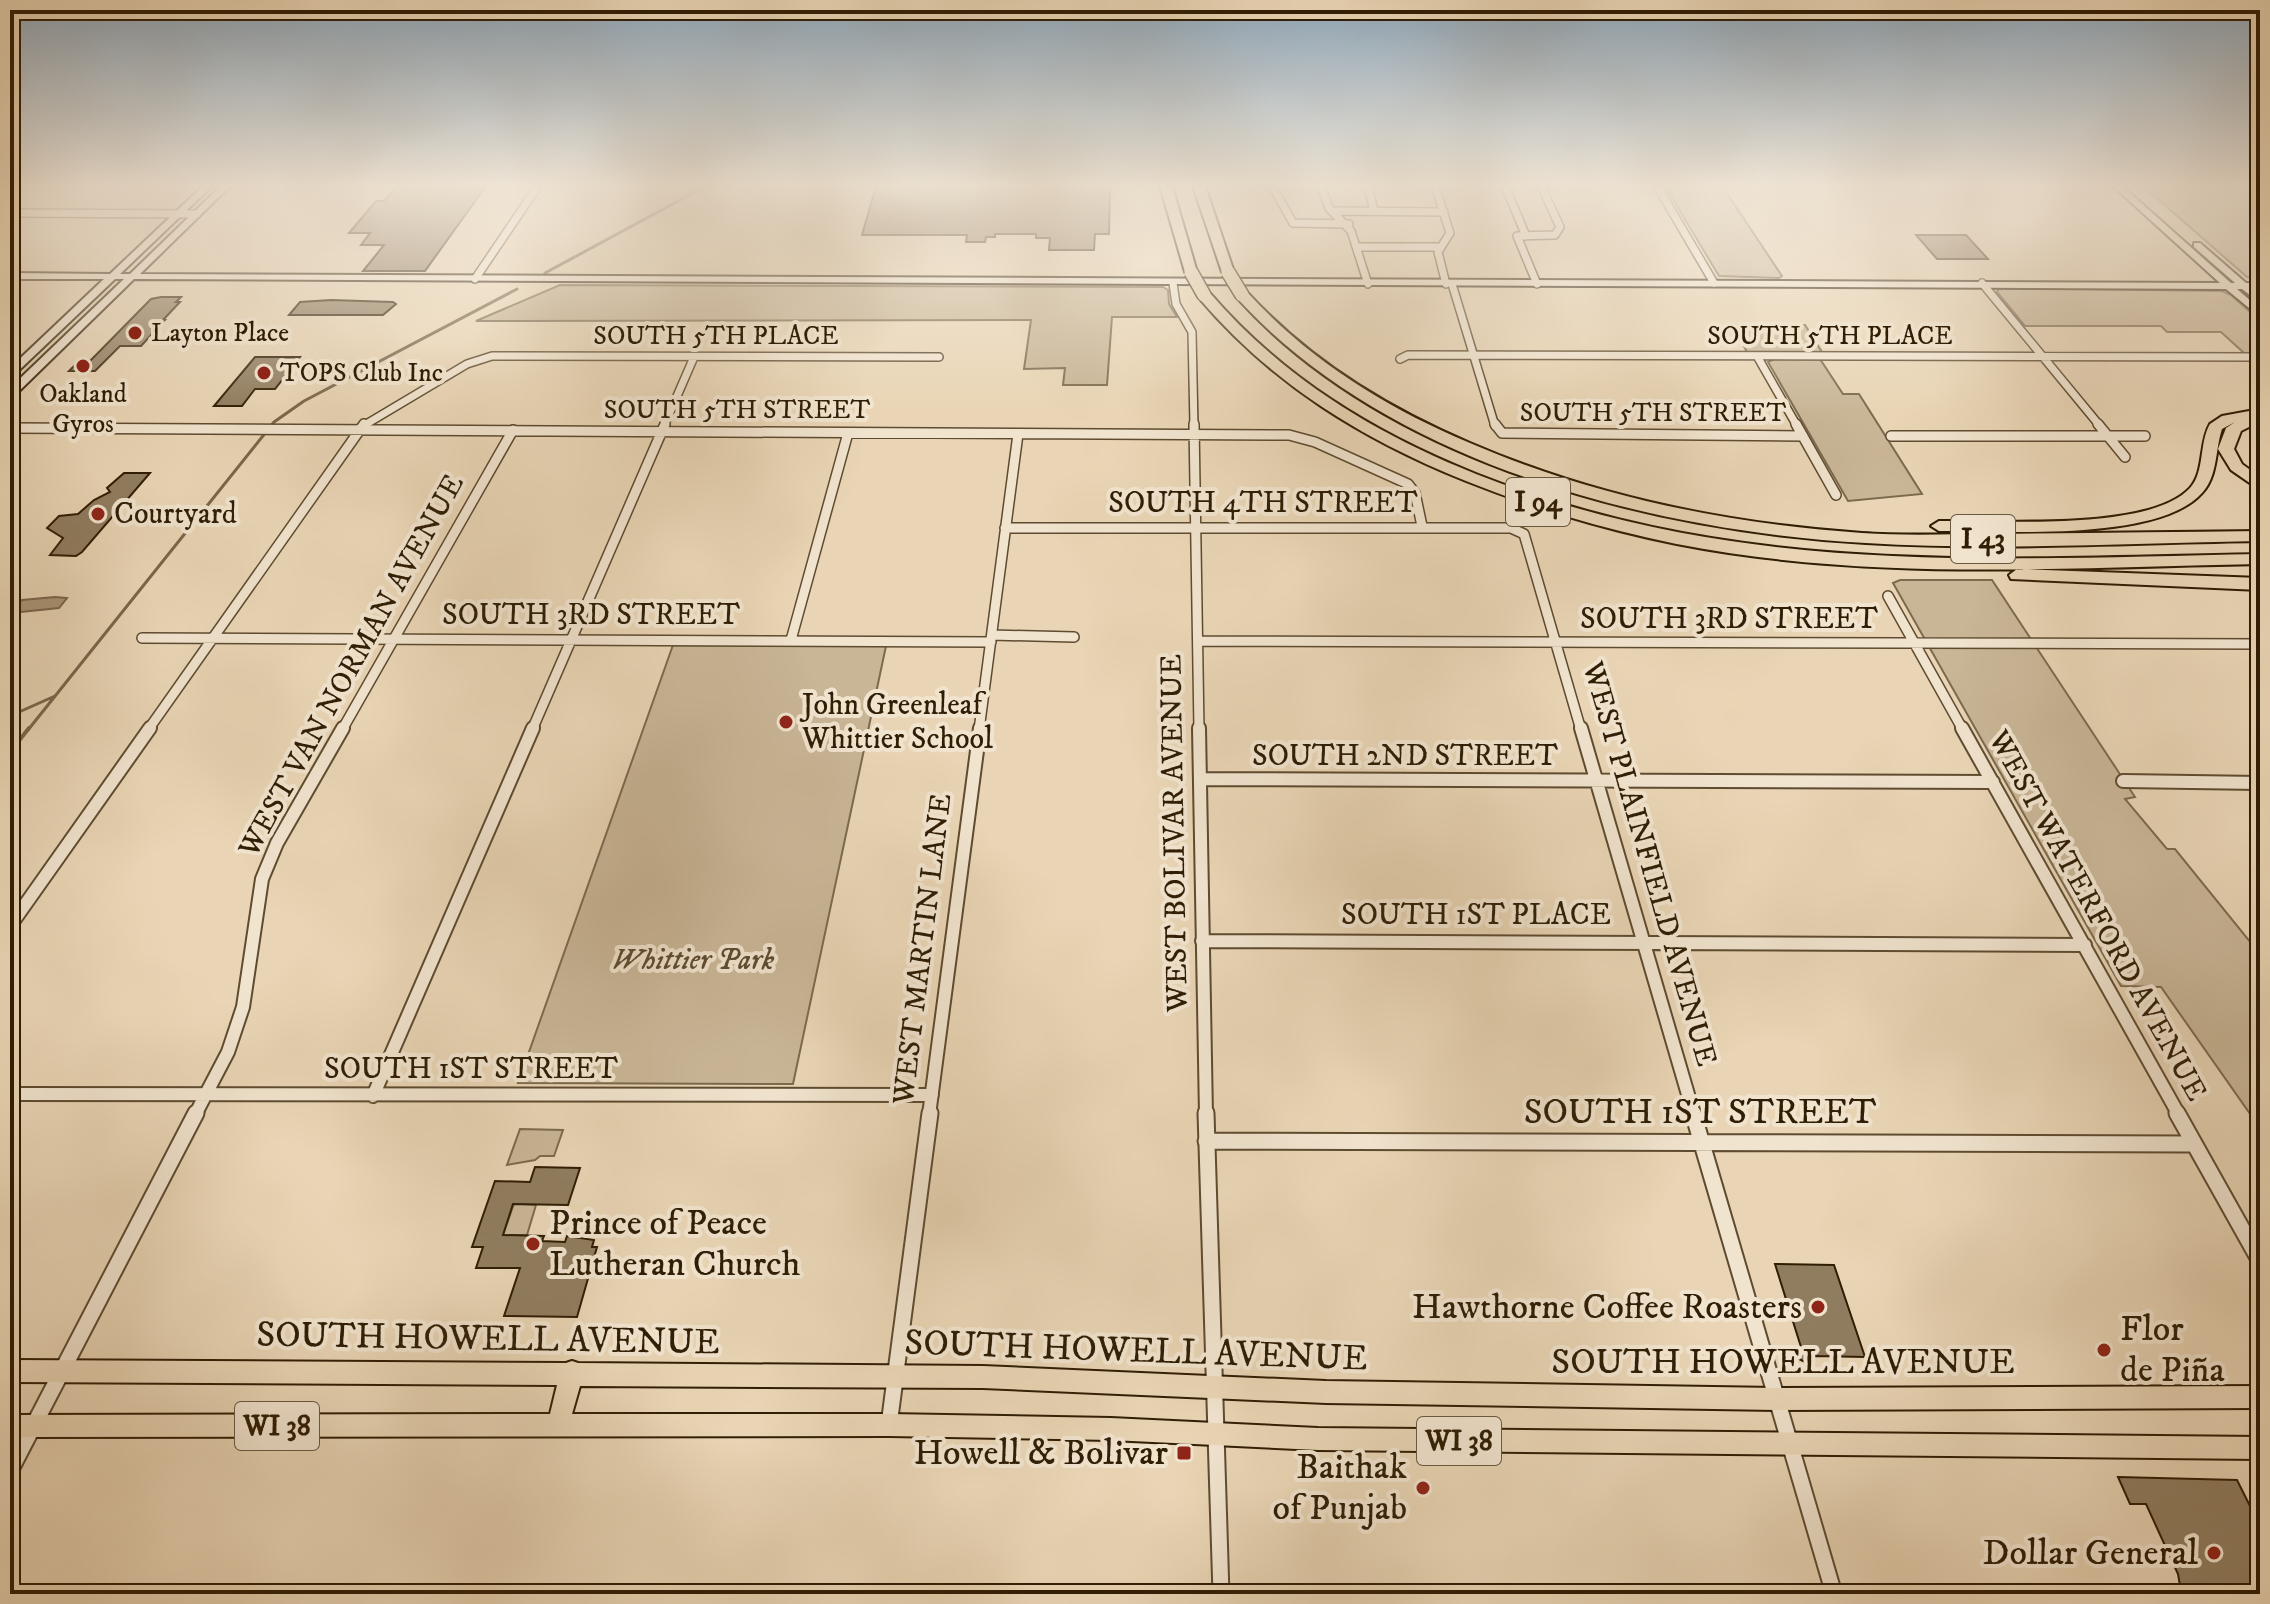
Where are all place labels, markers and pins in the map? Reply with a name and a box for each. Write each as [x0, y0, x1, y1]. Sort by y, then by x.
place label: Layton Place [151, 317, 289, 350]
marker: Layton Place [126, 324, 144, 342]
marker: Oakland Gyros [74, 357, 92, 375]
place label: TOPS Club Inc [280, 357, 443, 390]
marker: TOPS Club Inc [255, 364, 273, 382]
place label: Oakland Gyros [39, 378, 127, 441]
place label: Courtyard [114, 496, 237, 533]
marker: Courtyard [89, 505, 107, 523]
place label: John Greenleaf Whittier School [799, 687, 993, 758]
marker: John Greenleaf Whittier School [777, 713, 795, 731]
place label: Prince of Peace Lutheran Church [549, 1201, 801, 1287]
marker: Prince of Peace Lutheran Church [524, 1235, 542, 1253]
place label: Hawthorne Coffee Roasters [1412, 1285, 1802, 1330]
marker: Hawthorne Coffee Roasters [1809, 1298, 1827, 1316]
place label: Flor de Piña [2120, 1307, 2226, 1393]
marker: Flor de Piña [2095, 1341, 2113, 1359]
place label: Howell & Bolivar [913, 1431, 1169, 1476]
marker: Howell & Bolivar [1175, 1444, 1193, 1462]
place label: Baithak of Punjab [1273, 1445, 1407, 1531]
marker: Baithak of Punjab [1414, 1479, 1432, 1497]
place label: Dollar General [1983, 1531, 2198, 1576]
marker: Dollar General [2205, 1544, 2223, 1562]

